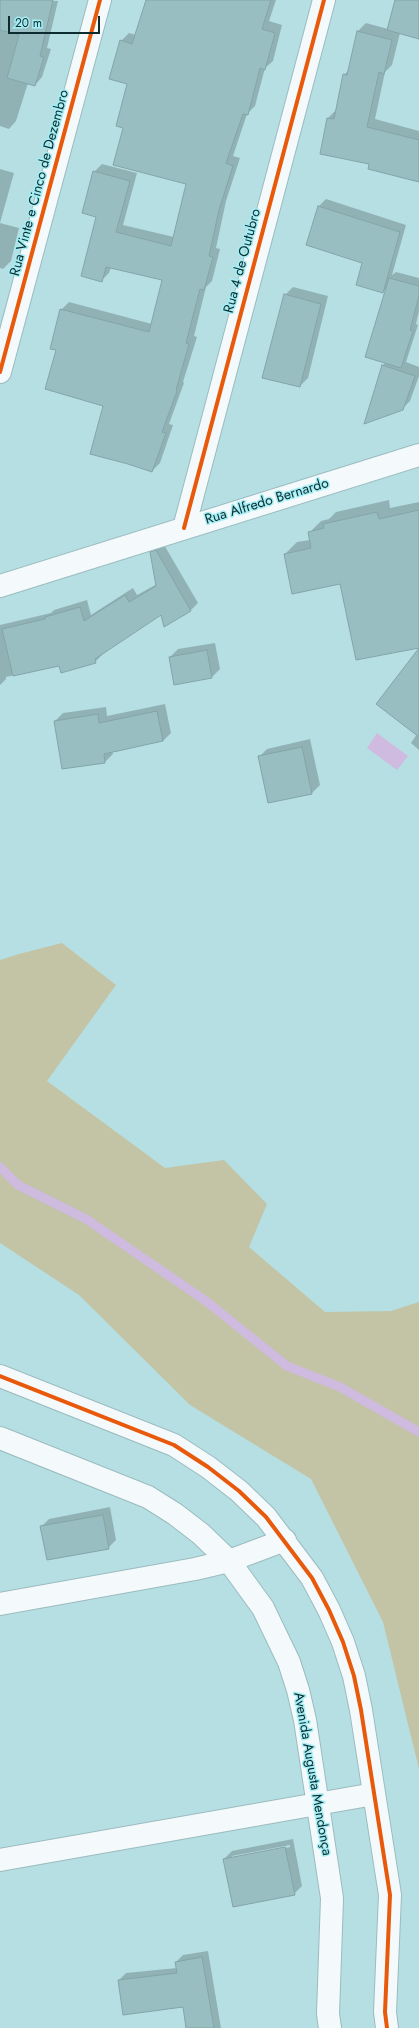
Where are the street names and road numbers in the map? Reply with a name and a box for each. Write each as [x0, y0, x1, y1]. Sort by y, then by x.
street label: Rua Vinte e Cinco de Dezembro [7, 88, 73, 278]
street label: Rua 4 de Outubro [221, 207, 265, 315]
street label: Rua Alfredo Bernardo [203, 475, 331, 529]
street label: Avenida Augusta Mendonça [289, 1691, 335, 1857]

